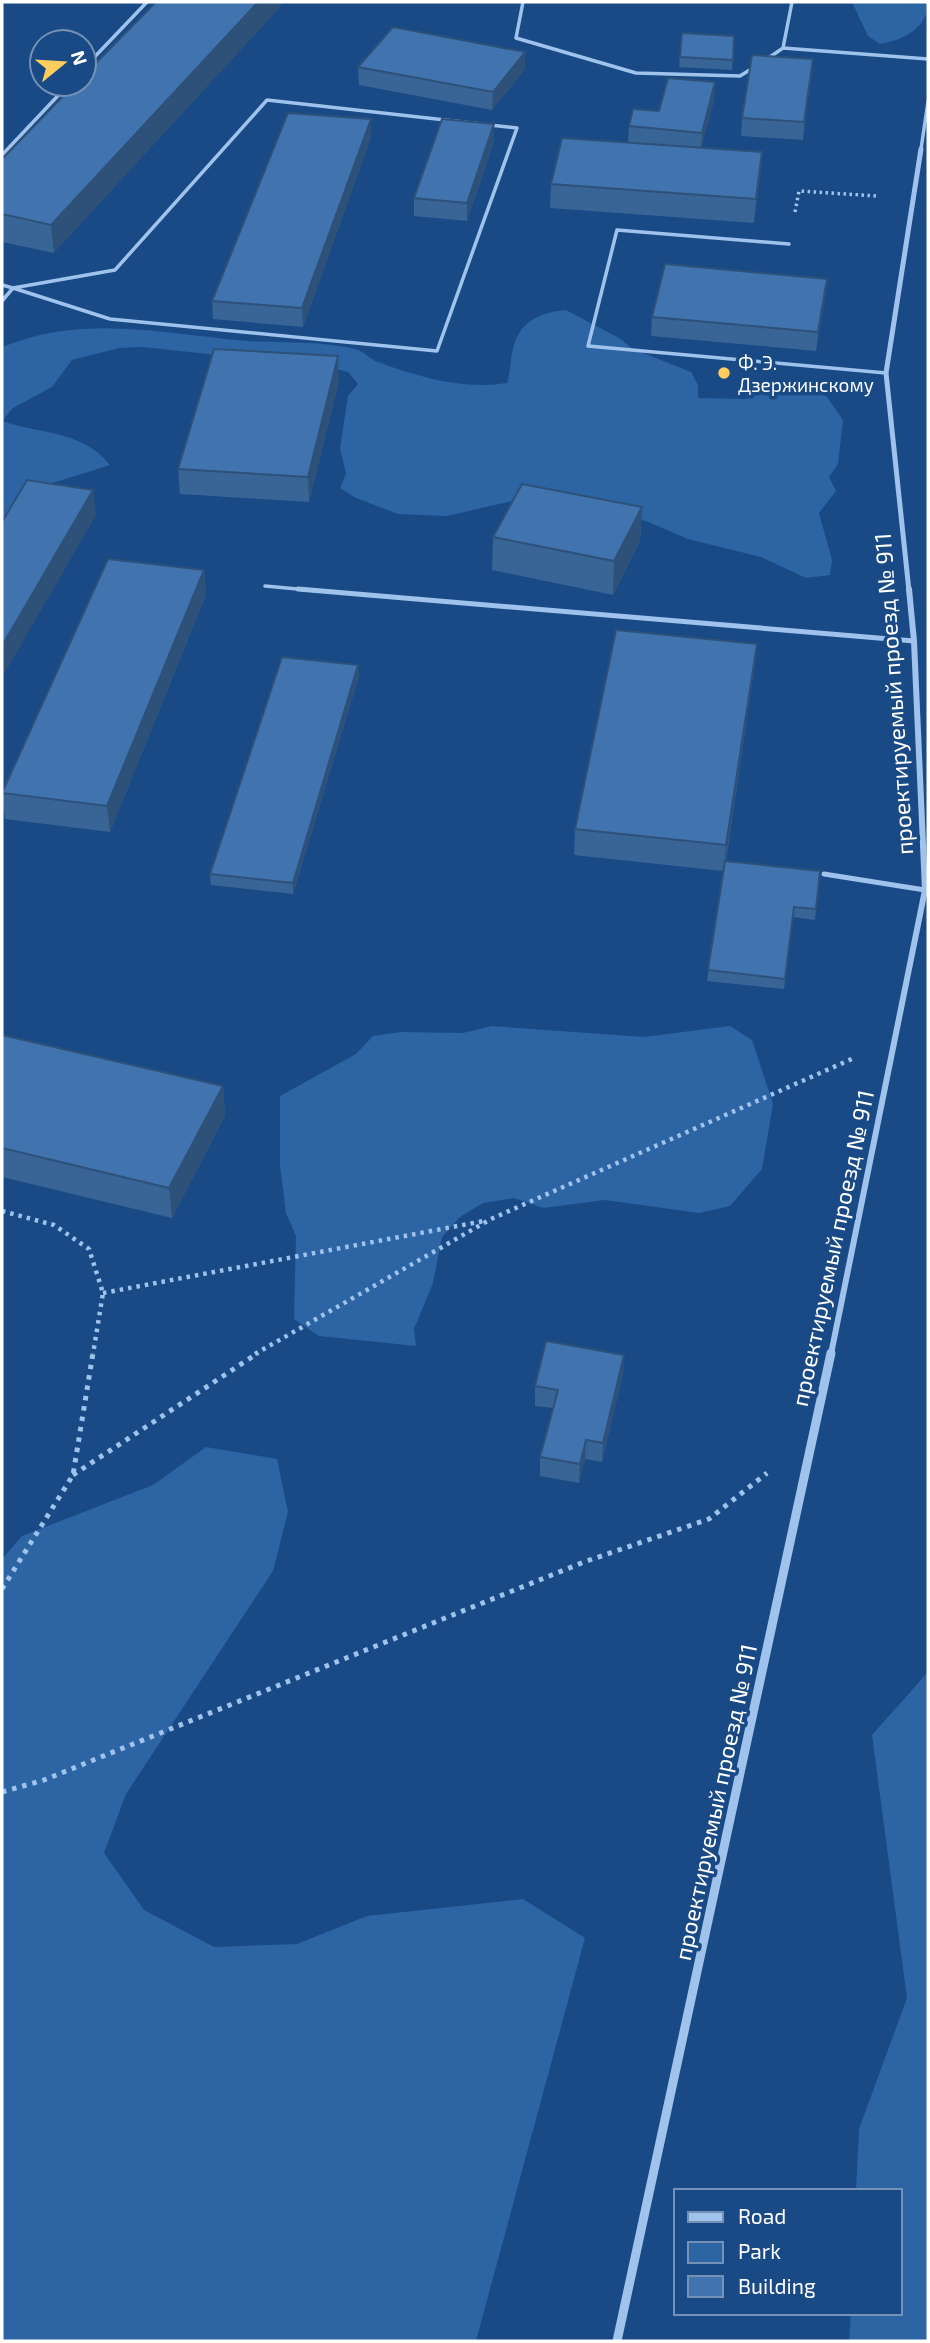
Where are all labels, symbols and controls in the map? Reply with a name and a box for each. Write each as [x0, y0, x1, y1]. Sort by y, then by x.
north arrow [28, 28, 98, 98]
text: N [67, 48, 93, 68]
place label: Ф. Э. Дзержинскому [738, 351, 874, 397]
marker: Ф. Э. Дзержинскому [716, 365, 732, 381]
street label: проектируемый проезд № 911 [868, 532, 919, 856]
street label: проектируемый проезд № 911 [785, 1087, 880, 1409]
street label: проектируемый проезд № 911 [668, 1641, 763, 1963]
legend [674, 2189, 902, 2315]
text: Road [738, 2203, 786, 2228]
text: Park [738, 2238, 781, 2263]
text: Building [738, 2273, 816, 2298]

